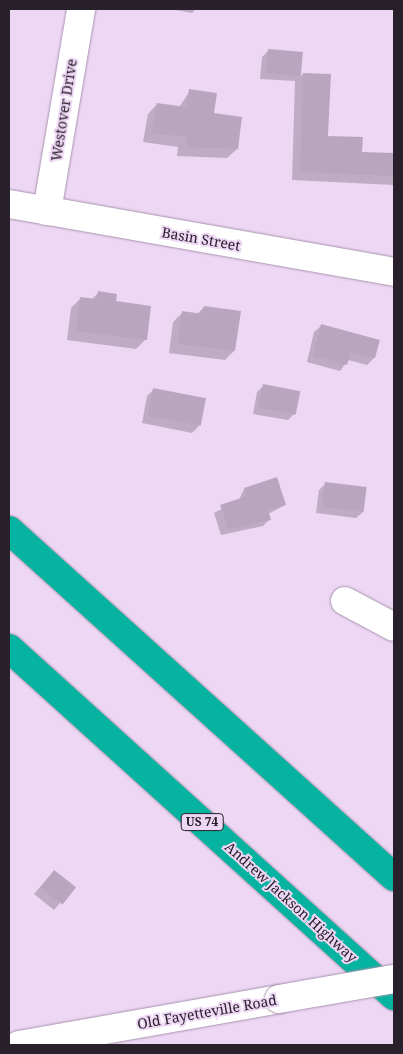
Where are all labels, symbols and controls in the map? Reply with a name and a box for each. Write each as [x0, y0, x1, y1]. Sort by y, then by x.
street label: Westover Drive [48, 58, 80, 162]
street label: Basin Street [160, 224, 242, 254]
road number: US 74 [180, 812, 224, 832]
street label: Andrew Jackson Highway [222, 838, 360, 966]
street label: Old Fayetteville Road [136, 991, 278, 1033]

